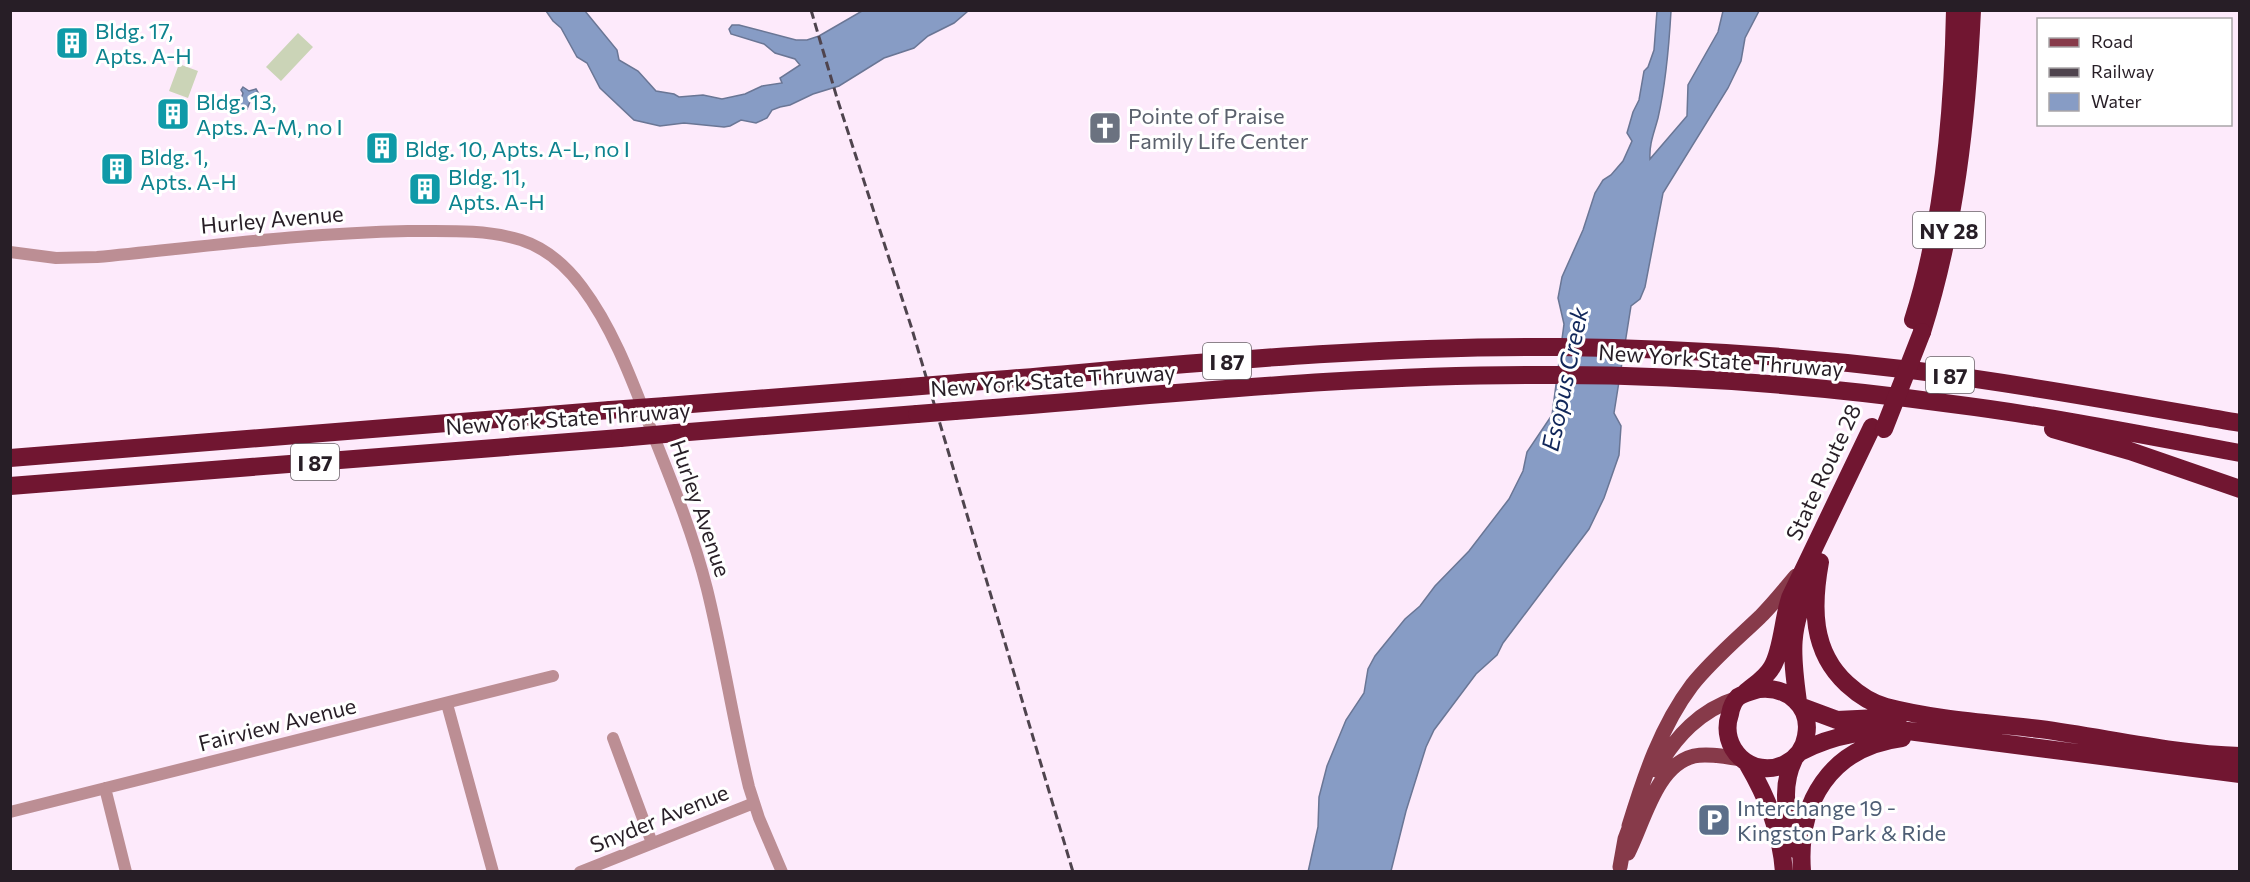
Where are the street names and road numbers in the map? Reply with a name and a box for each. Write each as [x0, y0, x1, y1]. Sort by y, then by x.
street label: Hurley Avenue [199, 199, 345, 239]
road number: NY 28 [1913, 212, 1985, 248]
street label: New York State Thruway [1597, 338, 1845, 382]
road number: I 87 [1203, 343, 1251, 379]
road number: I 87 [1926, 357, 1974, 393]
street label: New York State Thruway [929, 358, 1177, 402]
street label: New York State Thruway [444, 396, 692, 440]
street label: State Route 28 [1780, 399, 1866, 545]
street label: Hurley Avenue [665, 436, 737, 580]
road number: I 87 [291, 444, 339, 480]
street label: Fairview Avenue [195, 691, 359, 757]
street label: Snyder Avenue [586, 778, 732, 858]

